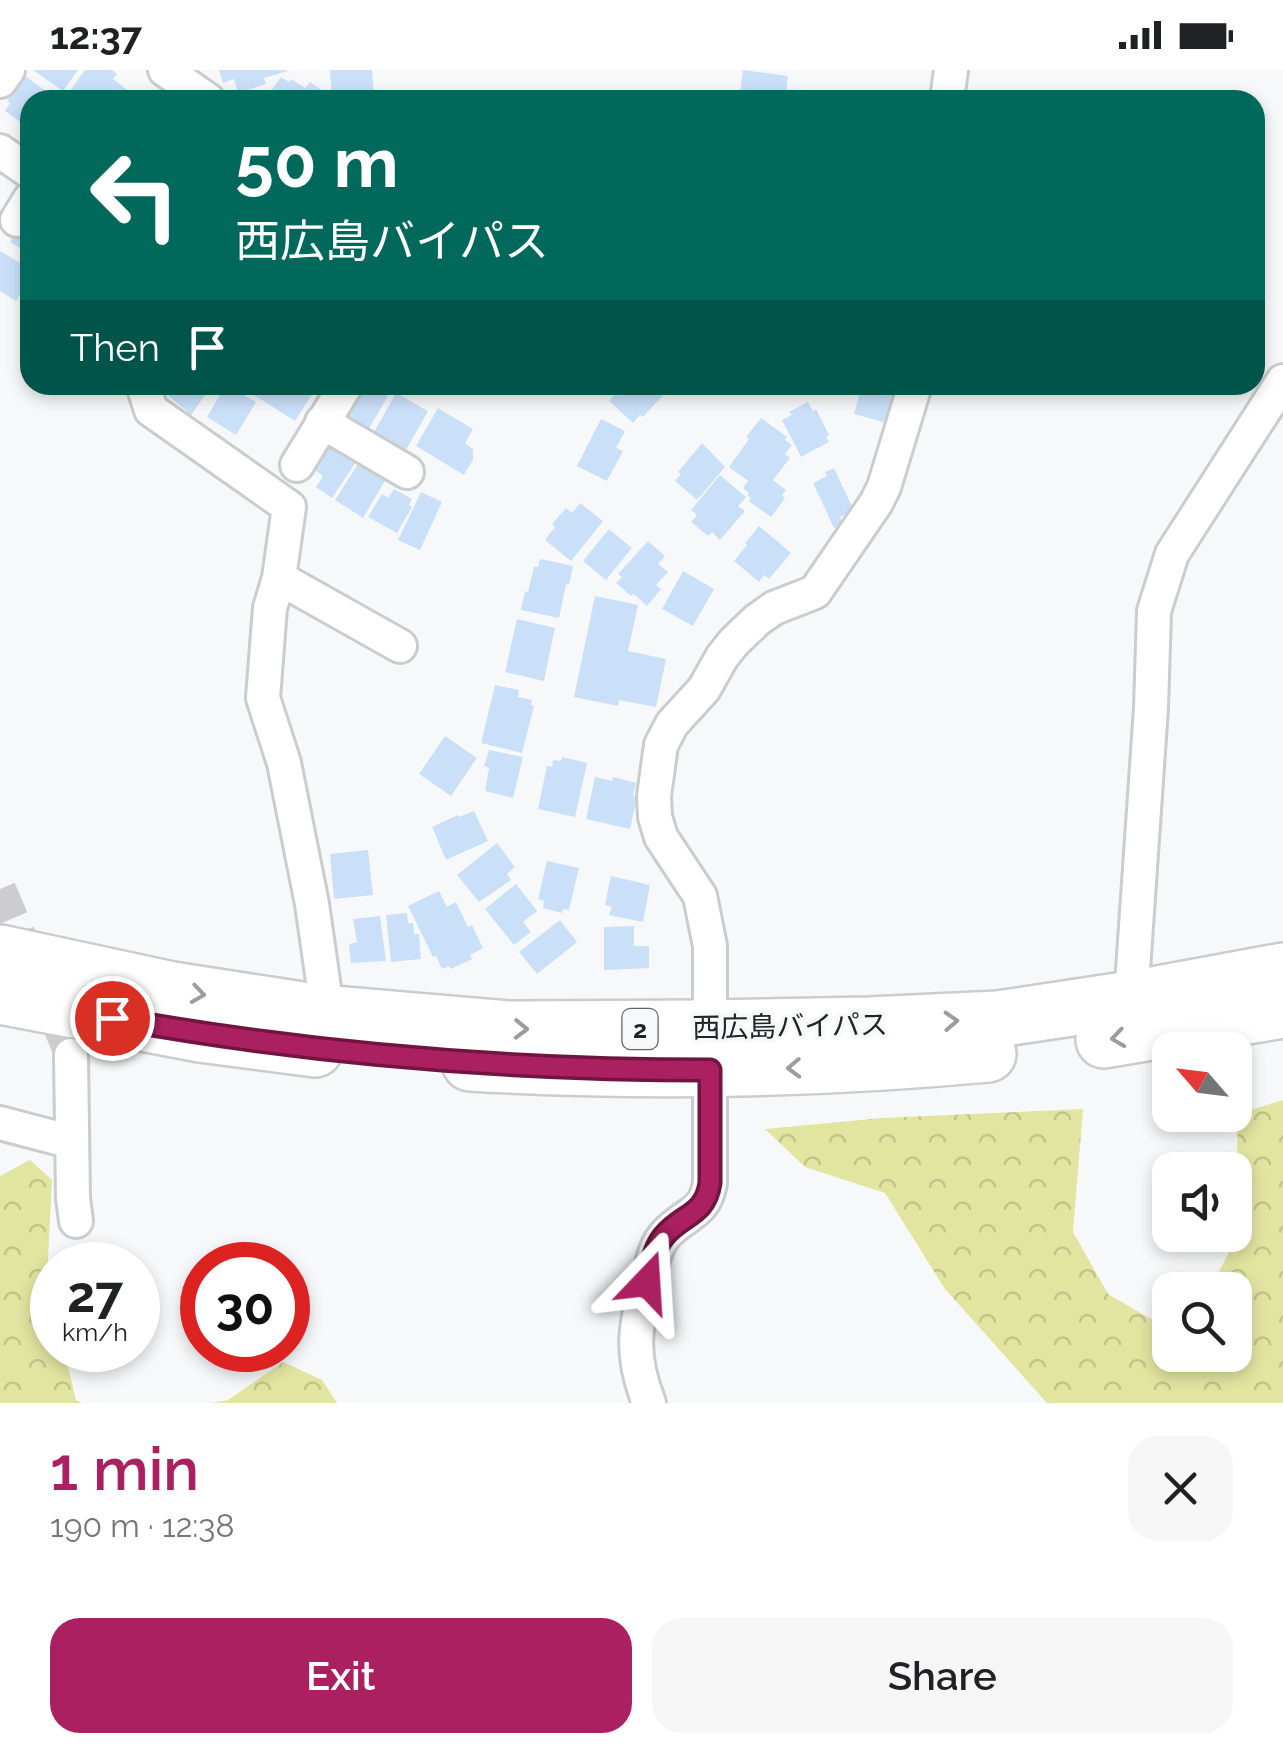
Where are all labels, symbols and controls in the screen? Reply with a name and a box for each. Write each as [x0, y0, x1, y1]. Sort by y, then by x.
text: 12:37 [50, 13, 142, 58]
text: 50 m [235, 121, 399, 203]
icon: left [70, 130, 200, 260]
text: 西広島バイパス [235, 215, 549, 268]
icon: arrive [180, 320, 235, 375]
text: Then [70, 325, 160, 370]
pin [70, 976, 155, 1061]
one-way arrow [190, 983, 206, 1004]
icon: arrive [85, 991, 140, 1046]
street label: 西広島バイパス [692, 1008, 888, 1045]
road number: 2 [622, 1009, 658, 1049]
one-way arrow [943, 1011, 959, 1032]
one-way arrow [514, 1018, 530, 1039]
one-way arrow [1110, 1027, 1126, 1048]
north arrow [1152, 1032, 1252, 1132]
map controls [1152, 1032, 1252, 1372]
one-way arrow [786, 1057, 802, 1078]
button: sound [1152, 1152, 1252, 1252]
position arrow [595, 1230, 699, 1334]
speed limit sign: 30 [180, 1242, 310, 1372]
text: 27 [67, 1265, 123, 1324]
button: search [1152, 1272, 1252, 1372]
text: km/h [62, 1317, 128, 1347]
text: 1 min [50, 1434, 199, 1504]
button: close [1128, 1436, 1233, 1541]
text: 190 m · 12:38 [50, 1507, 234, 1544]
button: Exit [50, 1618, 632, 1733]
button: Share [652, 1618, 1233, 1733]

